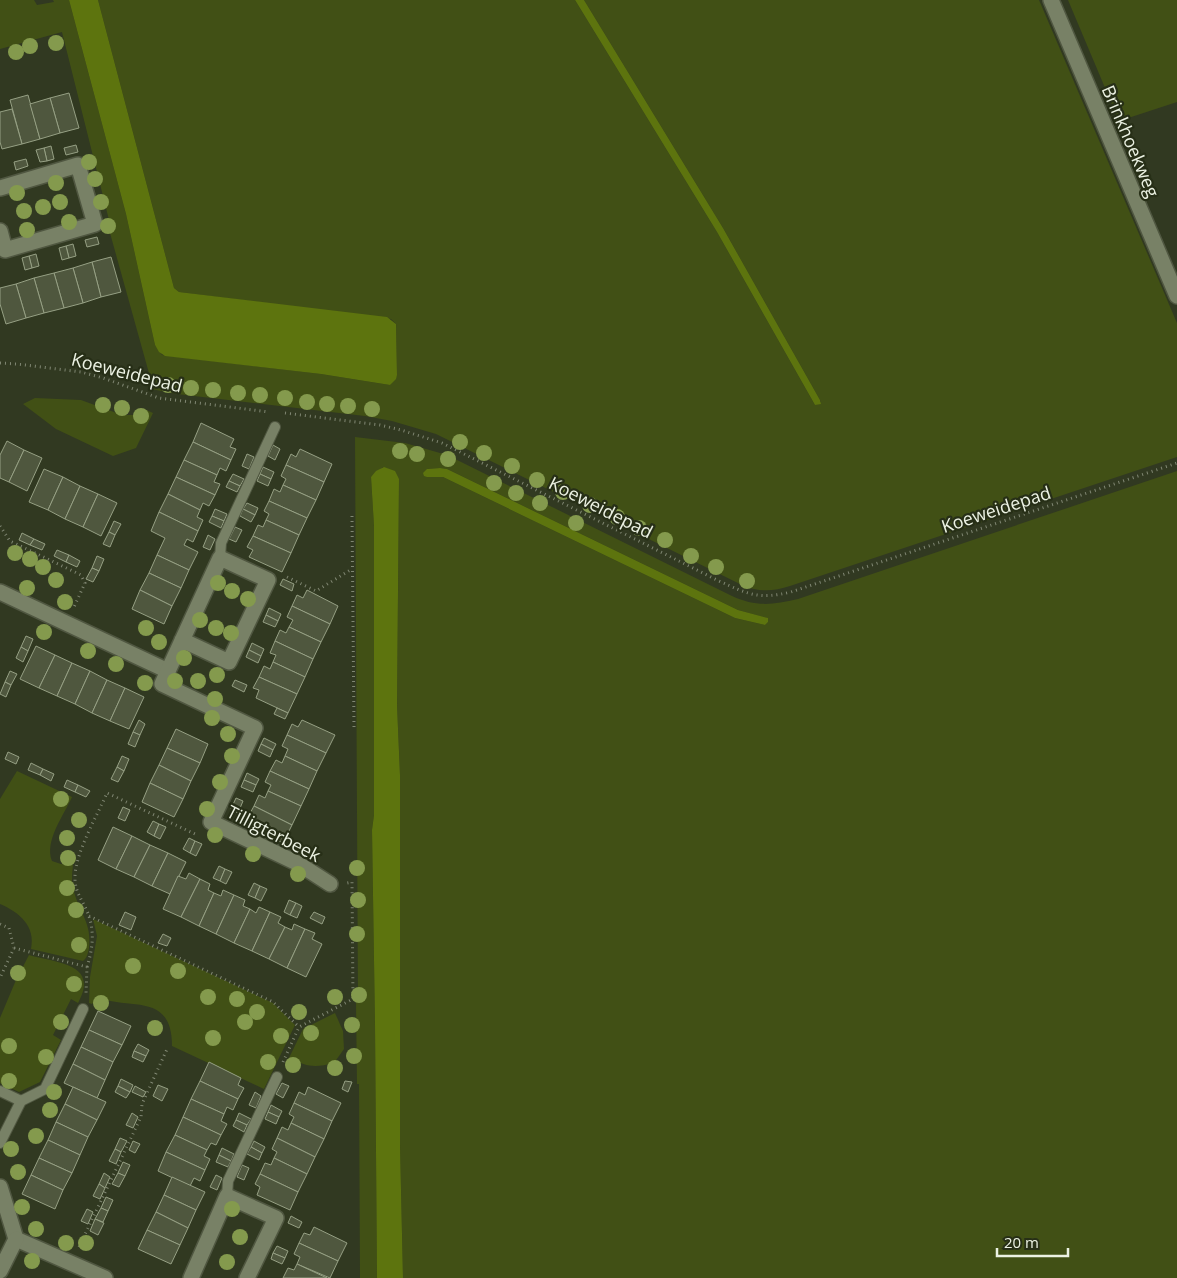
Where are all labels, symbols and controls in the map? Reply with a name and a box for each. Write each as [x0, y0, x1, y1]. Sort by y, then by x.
street label: Brinkhoekweg [1097, 81, 1165, 201]
street label: Koeweidepad [69, 347, 185, 397]
street label: Koeweidepad [545, 470, 657, 544]
street label: Koeweidepad [938, 480, 1054, 538]
street label: Tilligterbeek [223, 799, 326, 867]
scale bar [997, 1226, 1068, 1258]
text: 20 m [1004, 1232, 1039, 1252]

